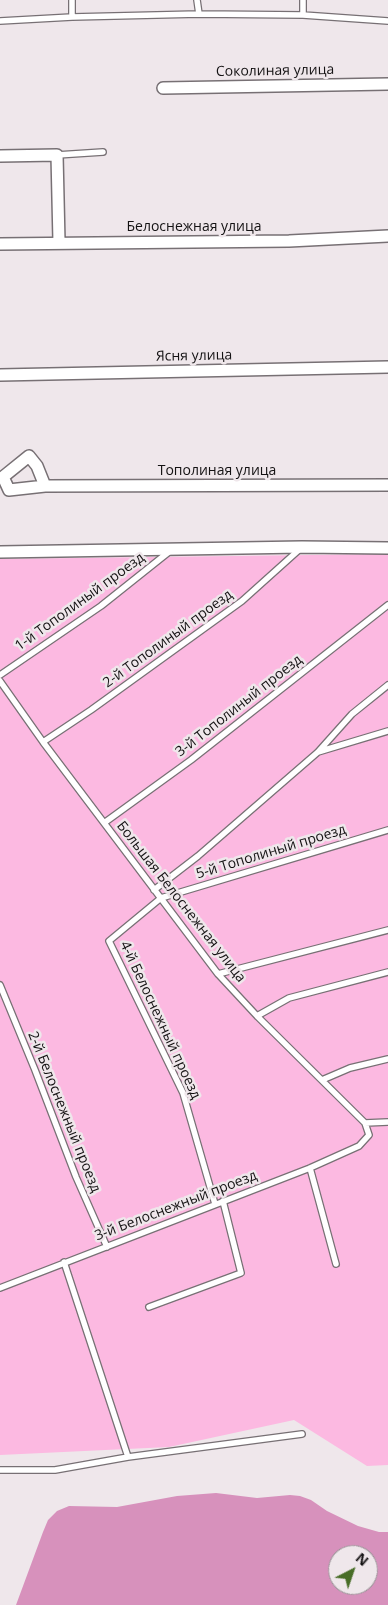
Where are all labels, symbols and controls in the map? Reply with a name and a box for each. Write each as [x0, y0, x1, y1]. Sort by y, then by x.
street label: Соколиная улица [216, 62, 334, 80]
street label: Белоснежная улица [126, 219, 262, 235]
street label: Ясня улица [156, 347, 232, 365]
street label: Тополиная улица [158, 463, 276, 479]
street label: 1-й Тополиный проезд [12, 549, 148, 655]
street label: 2-й Тополиный проезд [100, 586, 236, 692]
street label: 3-й Тополиный проезд [172, 651, 306, 761]
street label: Большая Белоснежная улица [113, 818, 249, 986]
street label: 5-й Тополиный проезд [194, 821, 348, 883]
street label: 4-й Белоснежный проезд [116, 938, 204, 1102]
street label: 2-й Белоснежный проезд [24, 1029, 104, 1195]
street label: 3-й Белоснежный проезд [93, 1167, 259, 1245]
north arrow [328, 1545, 378, 1595]
text: N [352, 1548, 373, 1570]

